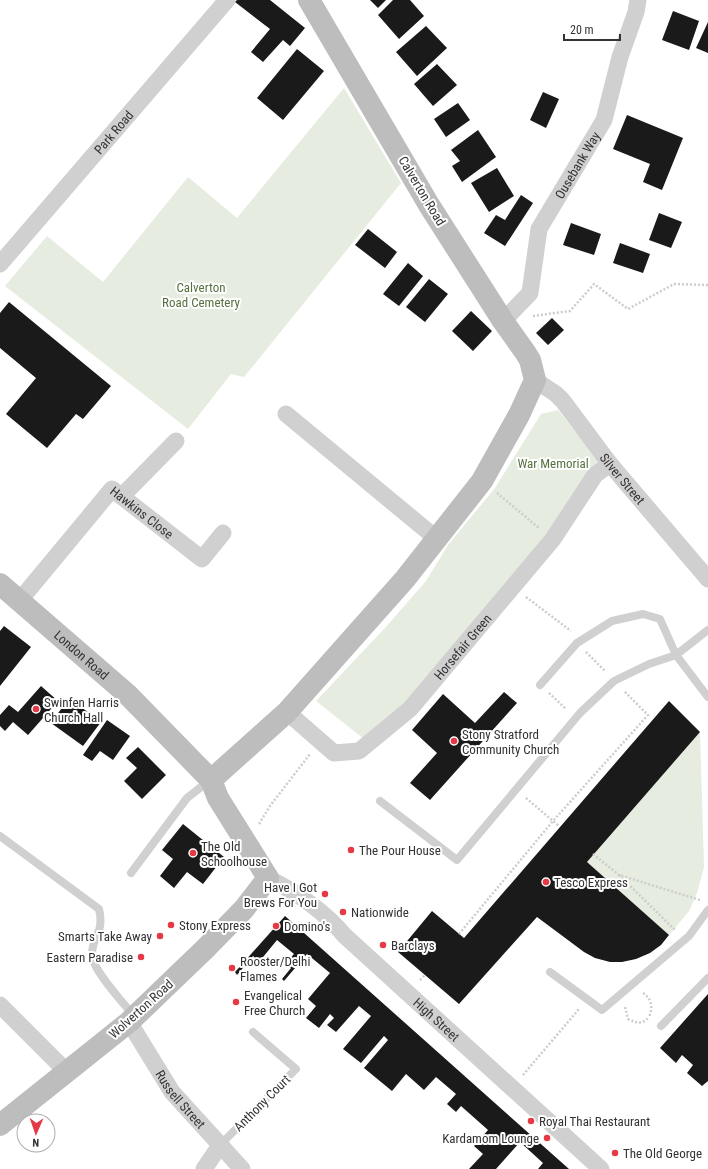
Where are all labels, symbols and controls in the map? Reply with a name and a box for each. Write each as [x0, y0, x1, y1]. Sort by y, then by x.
scale bar [564, 16, 620, 42]
text: 20 m [570, 23, 594, 37]
street label: Park Road [91, 107, 136, 157]
street label: Ousebank Way [551, 128, 603, 201]
street label: Calverton Road [395, 154, 449, 228]
park label: Calverton Road Cemetery [162, 280, 241, 310]
street label: Silver Street [597, 450, 648, 507]
park label: War Memorial [517, 456, 589, 471]
street label: Hawkins Close [107, 483, 176, 541]
street label: Horsefair Green [431, 611, 494, 682]
street label: London Road [51, 627, 112, 682]
place label: Swinfen Harris Church Hall [44, 695, 119, 725]
marker: Swinfen Harris Church Hall [31, 704, 41, 714]
place label: Stony Stratford Community Church [462, 727, 559, 757]
marker: Stony Stratford Community Church [449, 736, 459, 746]
place label: The Old Schoolhouse [201, 839, 267, 869]
place label: The Pour House [359, 843, 441, 858]
marker: The Pour House [346, 845, 356, 855]
marker: The Old Schoolhouse [188, 848, 198, 858]
place label: Tesco Express [554, 875, 628, 890]
marker: Tesco Express [541, 877, 551, 887]
place label: Have I Got Brews For You [244, 880, 317, 910]
marker: Have I Got Brews For You [320, 889, 330, 899]
place label: Nationwide [351, 905, 409, 920]
marker: Nationwide [338, 907, 348, 917]
place label: Stony Express [179, 918, 251, 933]
place label: Domino's [284, 919, 330, 934]
marker: Stony Express [166, 920, 176, 930]
marker: Domino's [271, 921, 281, 931]
place label: Smarts Take Away [58, 929, 153, 944]
marker: Smarts Take Away [155, 931, 165, 941]
place label: Barclays [391, 938, 435, 953]
marker: Barclays [378, 940, 388, 950]
place label: Eastern Paradise [46, 950, 133, 965]
marker: Eastern Paradise [136, 952, 146, 962]
place label: Rooster/Delhi Flames [240, 954, 310, 984]
marker: Rooster/Delhi Flames [227, 963, 237, 973]
street label: Wolverton Road [106, 976, 176, 1042]
place label: Evangelical Free Church [244, 988, 305, 1018]
street label: High Street [410, 995, 463, 1044]
marker: Evangelical Free Church [231, 997, 241, 1007]
street label: Russell Street [153, 1067, 209, 1131]
street label: Anthony Court [231, 1072, 293, 1134]
north arrow [16, 1113, 56, 1153]
place label: Royal Thai Restaurant [539, 1114, 650, 1129]
marker: Royal Thai Restaurant [526, 1116, 536, 1126]
place label: Kardamom Lounge [442, 1131, 539, 1146]
marker: Kardamom Lounge [542, 1133, 552, 1143]
text: N [32, 1136, 39, 1149]
place label: The Old George [623, 1146, 702, 1161]
marker: The Old George [610, 1148, 620, 1158]

